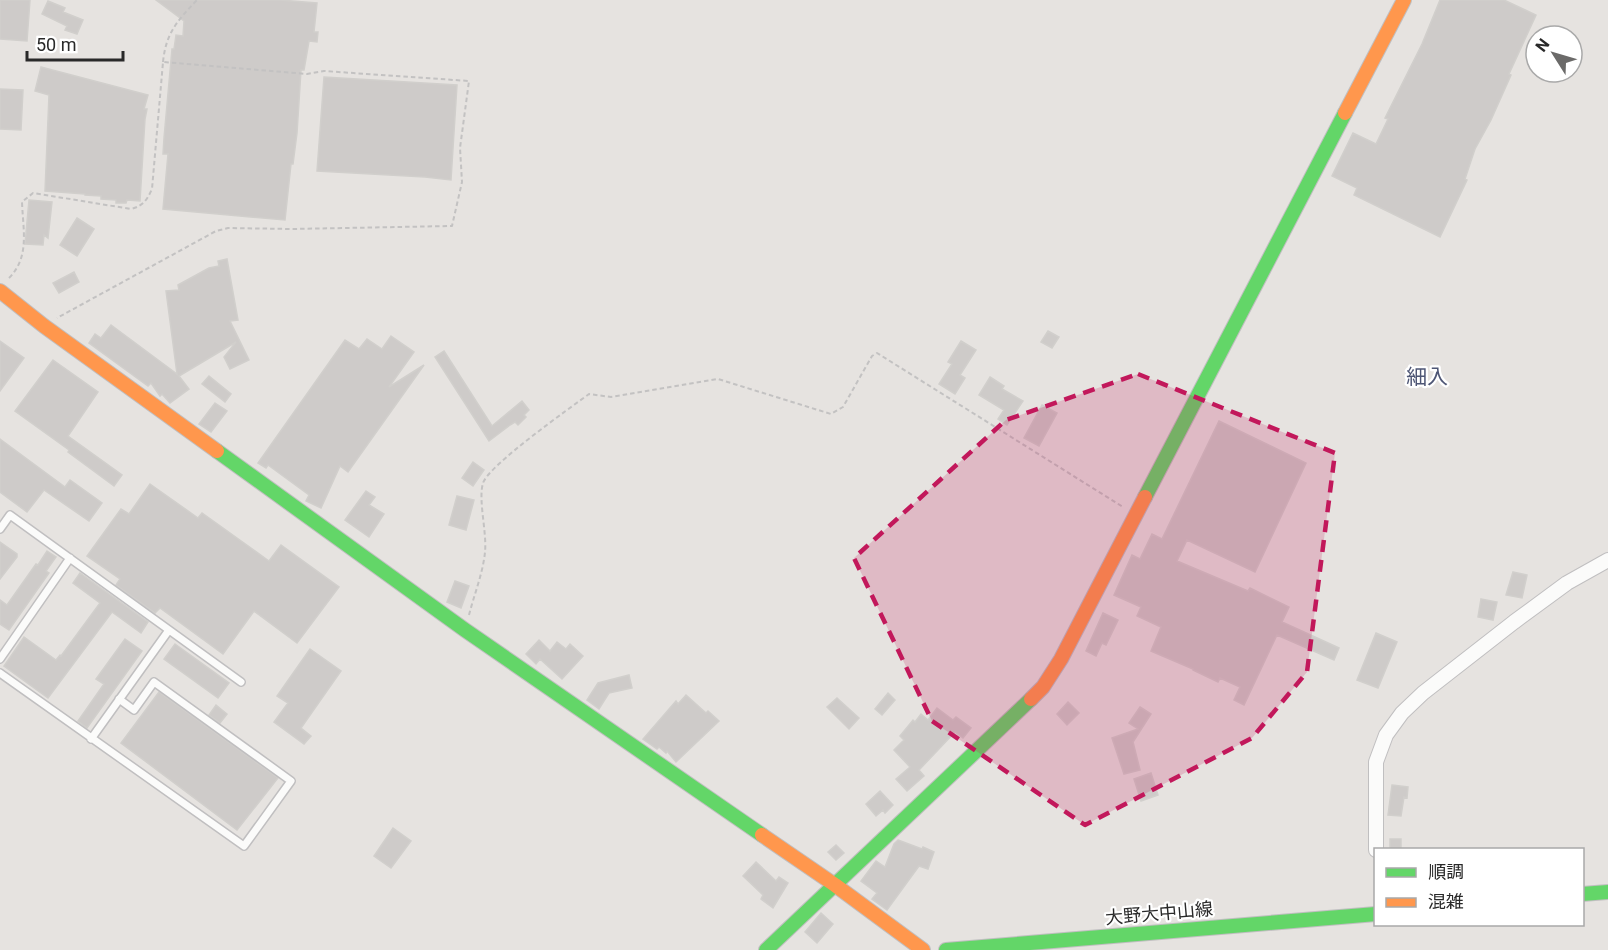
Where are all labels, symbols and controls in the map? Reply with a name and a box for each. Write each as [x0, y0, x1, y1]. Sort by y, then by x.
scale bar [27, 24, 123, 62]
north arrow [1524, 24, 1584, 84]
text: 50 m [36, 34, 76, 55]
text: N [1531, 35, 1553, 56]
district label: 細入 [1406, 365, 1448, 389]
legend [1374, 848, 1584, 926]
text: 順調 [1428, 861, 1464, 882]
text: 混雑 [1428, 891, 1464, 912]
street label: 大野大中山線 [1104, 898, 1214, 928]

